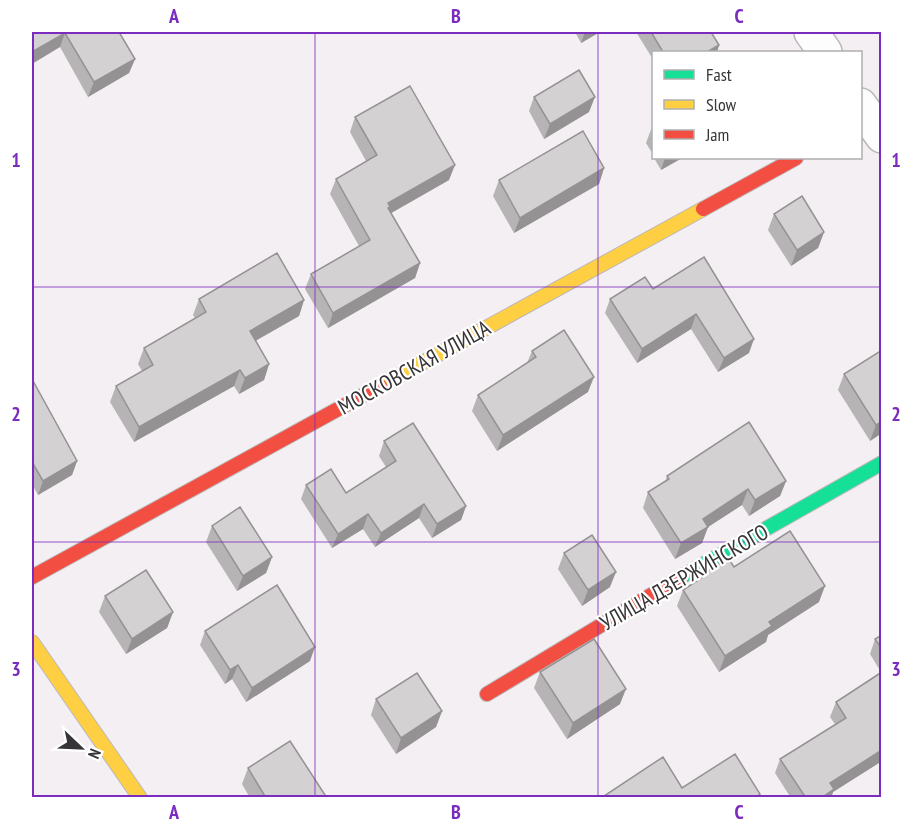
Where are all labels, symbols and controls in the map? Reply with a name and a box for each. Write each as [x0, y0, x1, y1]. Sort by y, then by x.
text: A [168, 3, 180, 29]
text: B [451, 3, 461, 29]
text: C [734, 3, 744, 29]
legend [652, 51, 862, 159]
text: Fast [706, 63, 732, 86]
text: Slow [706, 93, 737, 116]
text: Jam [705, 123, 729, 146]
text: 1 [11, 147, 21, 173]
text: 1 [891, 147, 901, 173]
street label: МОСКОВСКАЯ УЛИЦА [333, 313, 496, 420]
text: 2 [11, 401, 21, 427]
text: 2 [891, 401, 901, 427]
street label: УЛИЦА ДЗЕРЖИНСКОГО [595, 517, 773, 637]
text: 3 [11, 656, 21, 682]
text: 3 [891, 656, 901, 682]
north arrow [51, 718, 111, 778]
text: N [84, 746, 106, 762]
text: A [168, 799, 180, 825]
text: B [451, 799, 461, 825]
text: C [734, 799, 744, 825]

